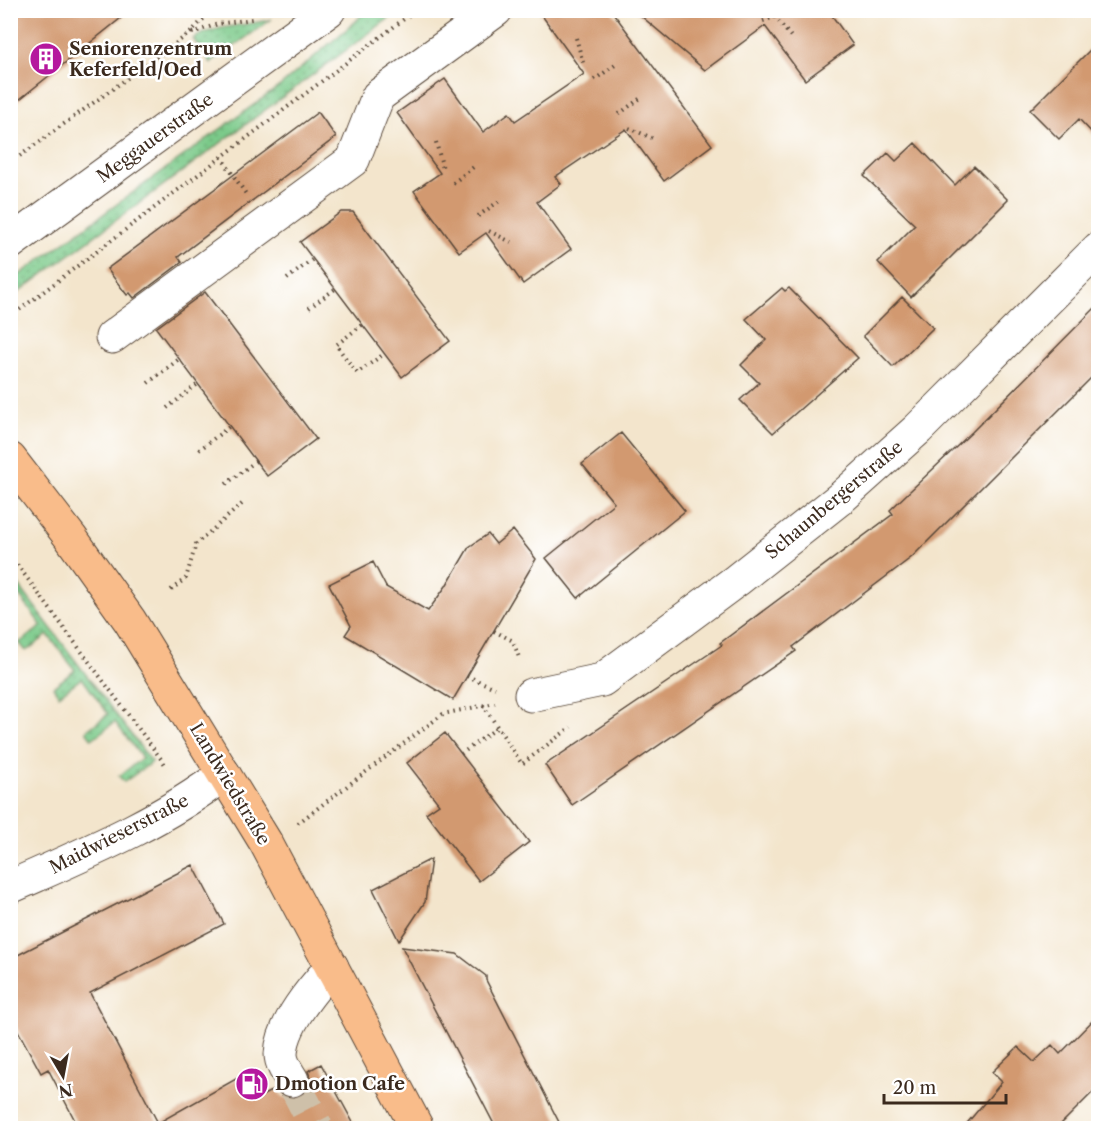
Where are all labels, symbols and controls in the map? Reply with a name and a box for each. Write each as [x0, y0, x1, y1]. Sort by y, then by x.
place label: Seniorenzentrum Keferfeld/Oed [69, 38, 232, 81]
building icon: Seniorenzentrum Keferfeld/Oed [28, 41, 64, 77]
street label: Meggauerstraße [92, 88, 218, 188]
street label: Schaunbergerstraße [761, 436, 907, 564]
street label: Landwiedstraße [185, 719, 275, 849]
street label: Maidwieserstraße [46, 789, 192, 879]
north arrow [33, 1046, 93, 1106]
fuel station icon: Dmotion Cafe [234, 1066, 270, 1102]
scale bar [884, 1067, 1006, 1105]
place label: Dmotion Cafe [275, 1073, 405, 1095]
text: 20 m [893, 1077, 937, 1099]
text: N [57, 1080, 74, 1102]

